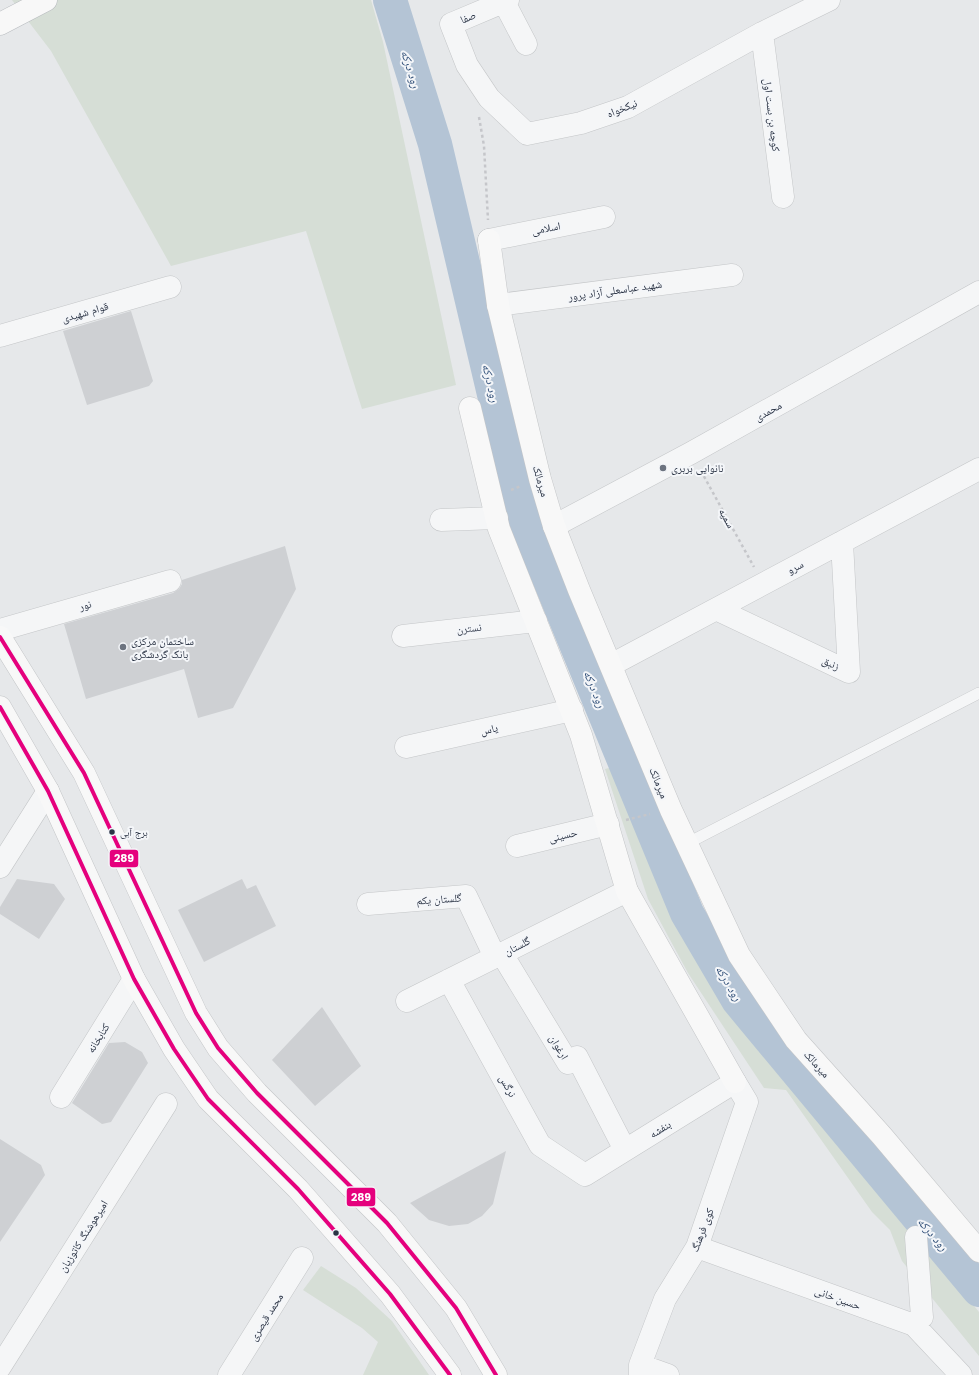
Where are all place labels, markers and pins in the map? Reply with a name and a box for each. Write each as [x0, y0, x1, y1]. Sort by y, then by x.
place label: نانوایی بربری [671, 460, 724, 476]
marker: نانوایی بربری [658, 463, 668, 473]
place label: ساختمان مرکزی بانک گردشگری [131, 633, 194, 662]
marker: ساختمان مرکزی بانک گردشگری [118, 642, 128, 652]
place label: برج آبی [120, 825, 148, 840]
marker: برج آبی [107, 827, 117, 837]
unlabelled marker [331, 1228, 341, 1238]

